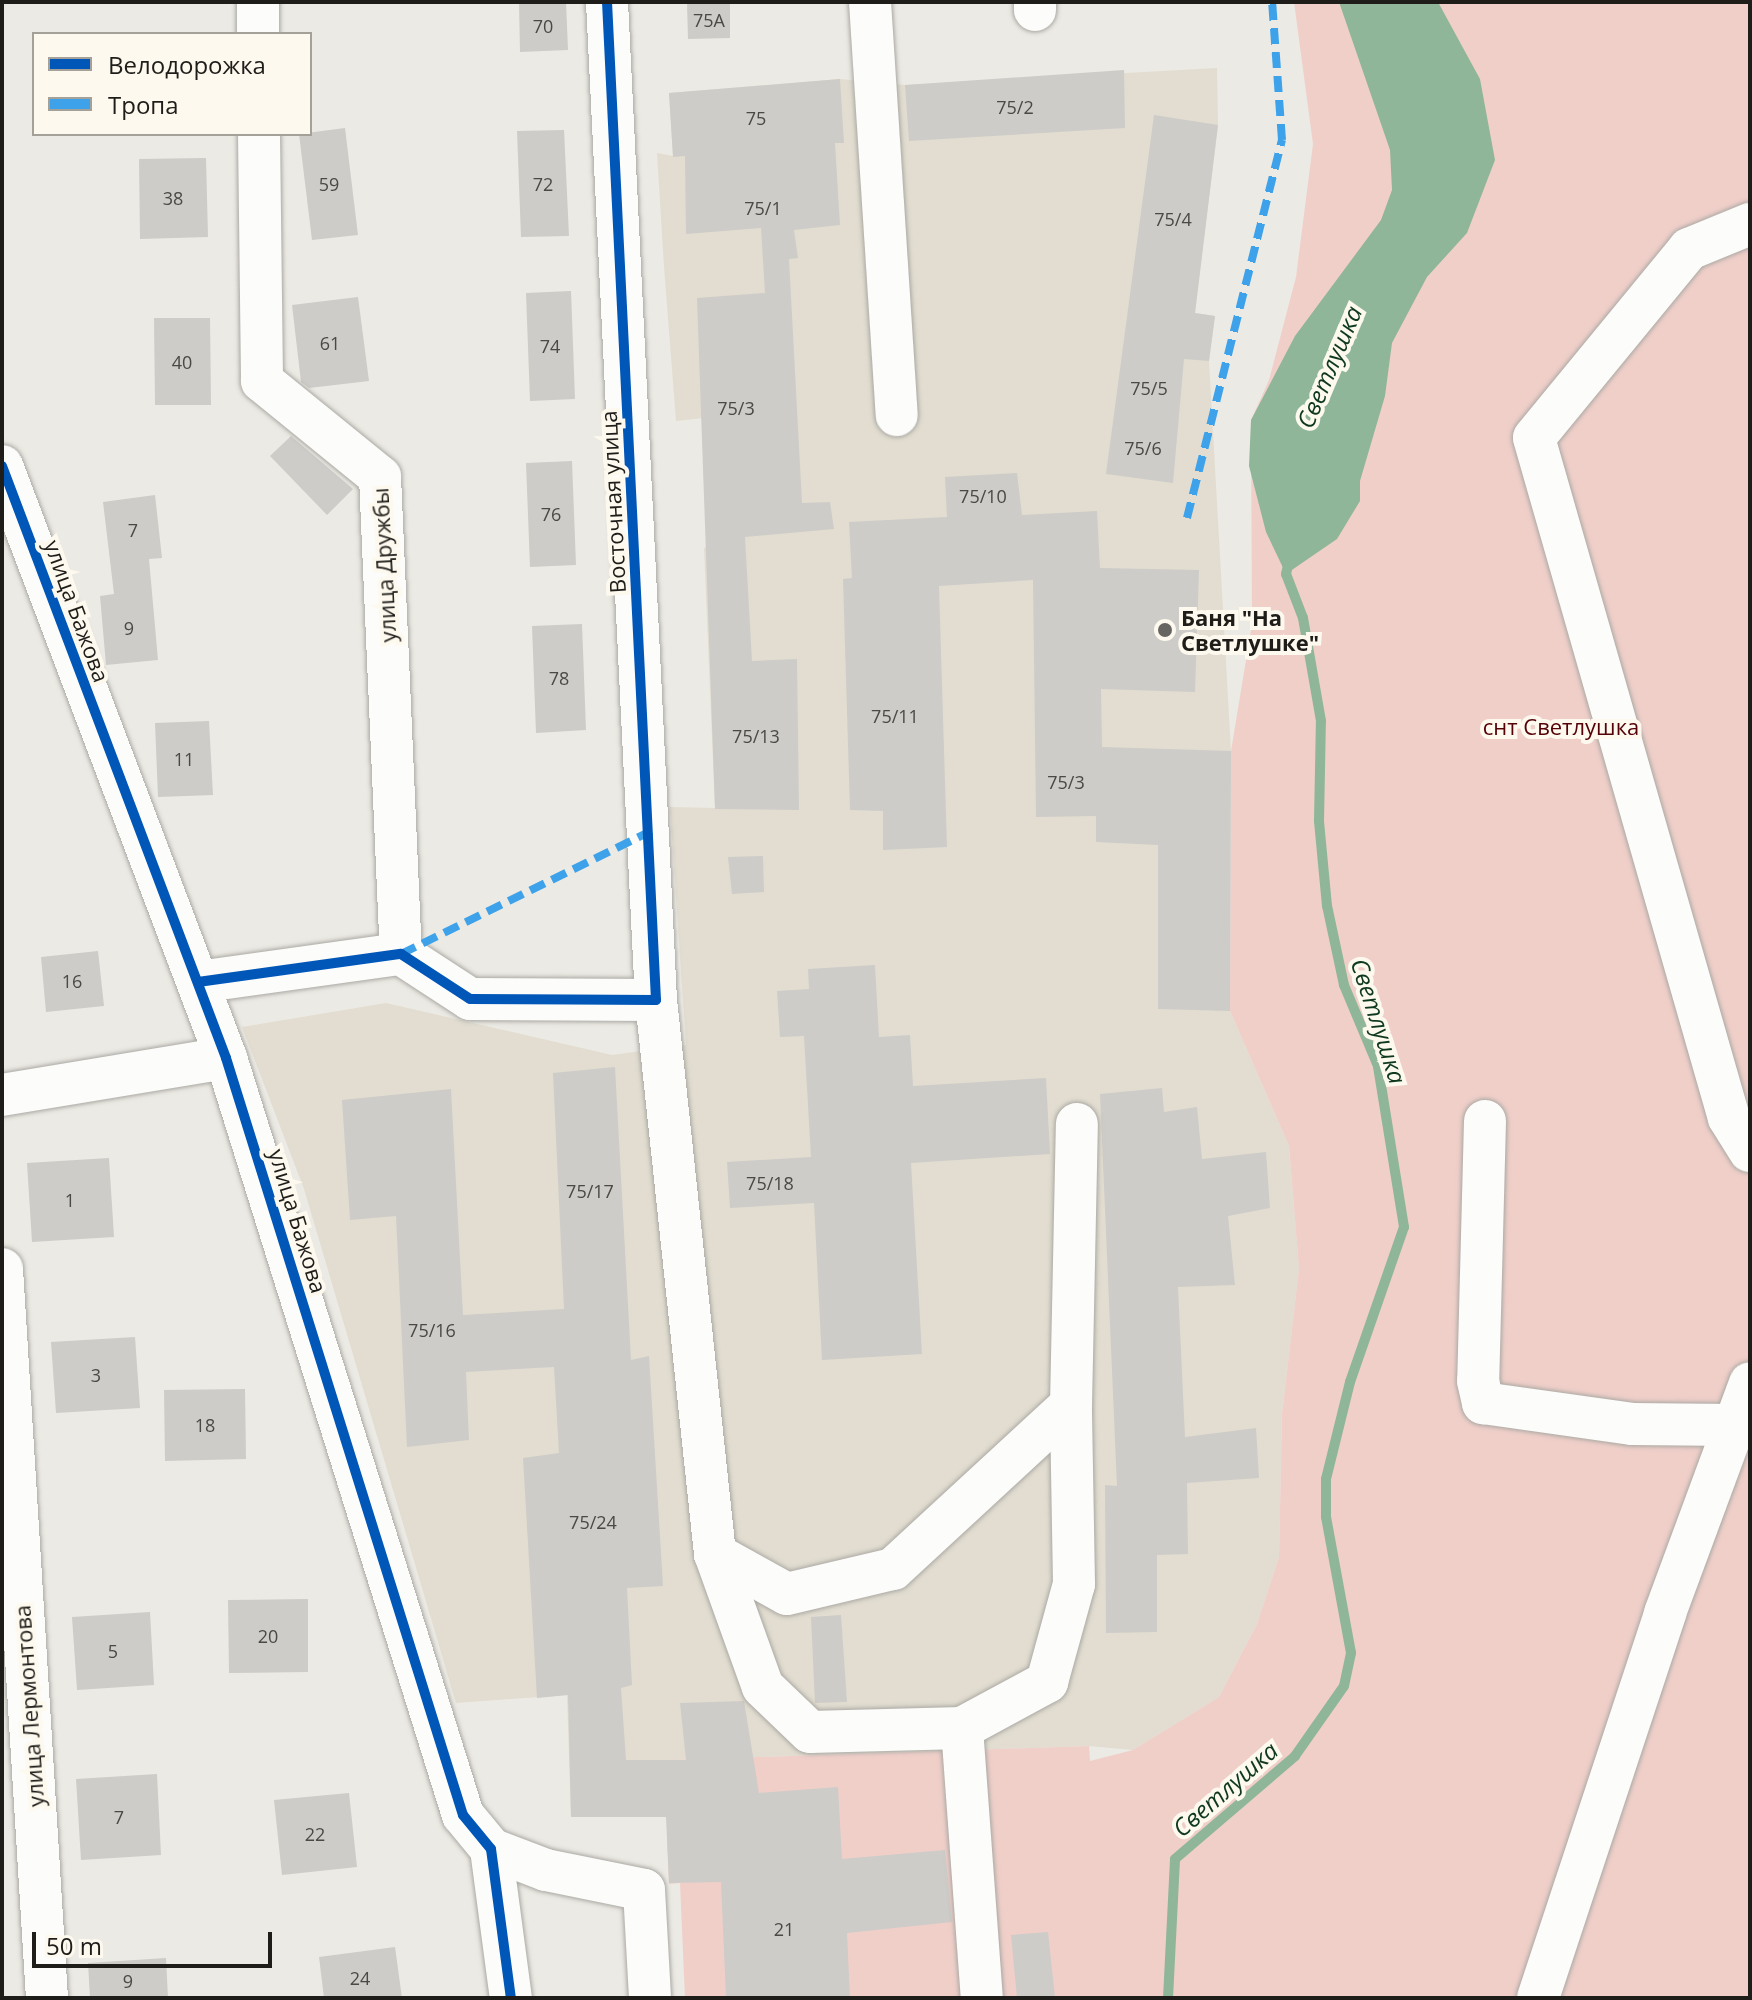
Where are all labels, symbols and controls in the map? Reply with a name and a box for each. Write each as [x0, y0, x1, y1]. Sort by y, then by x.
house number: 75А [693, 9, 725, 31]
house number: 70 [533, 15, 553, 37]
legend [32, 32, 312, 136]
text: Велодорожка [108, 48, 266, 81]
text: Тропа [108, 88, 179, 121]
house number: 75/2 [996, 96, 1034, 118]
house number: 75 [746, 107, 766, 129]
house number: 59 [319, 173, 339, 195]
house number: 72 [533, 173, 553, 195]
house number: 38 [163, 187, 183, 209]
house number: 75/1 [744, 197, 782, 219]
house number: 75/4 [1154, 208, 1192, 230]
water label: Светлушка [1290, 302, 1368, 432]
house number: 61 [320, 332, 340, 354]
house number: 74 [540, 335, 560, 357]
house number: 40 [172, 351, 192, 373]
house number: 75/5 [1130, 377, 1168, 399]
house number: 75/3 [717, 397, 755, 419]
street label: Восточная улица [595, 410, 631, 594]
house number: 75/6 [1124, 437, 1162, 459]
house number: 75/10 [959, 485, 1007, 507]
street label: улица Дружбы [367, 487, 401, 643]
house number: 76 [541, 503, 561, 525]
house number: 7 [128, 519, 138, 541]
street label: улица Бажова [39, 536, 115, 686]
place label: Баня "На Светлушке" [1181, 604, 1319, 656]
house number: 9 [124, 617, 134, 639]
marker: Баня "На Светлушке" [1156, 621, 1174, 639]
house number: 78 [549, 667, 569, 689]
house number: 75/11 [871, 705, 919, 727]
park label: снт Светлушка [1483, 714, 1639, 740]
house number: 75/13 [732, 725, 780, 747]
house number: 11 [174, 748, 194, 770]
house number: 75/3 [1047, 771, 1085, 793]
water label: Светлушка [1345, 955, 1413, 1087]
house number: 16 [62, 970, 82, 992]
street label: улица Бажова [264, 1146, 332, 1296]
house number: 75/18 [746, 1172, 794, 1194]
house number: 75/17 [566, 1180, 614, 1202]
house number: 1 [65, 1189, 75, 1211]
house number: 75/16 [408, 1319, 456, 1341]
house number: 3 [91, 1364, 101, 1386]
house number: 18 [195, 1414, 215, 1436]
house number: 75/24 [569, 1511, 617, 1533]
street label: улица Лермонтова [9, 1604, 49, 1808]
house number: 20 [258, 1625, 278, 1647]
house number: 5 [108, 1640, 118, 1662]
water label: Светлушка [1167, 1736, 1283, 1842]
house number: 7 [114, 1806, 124, 1828]
house number: 22 [305, 1823, 325, 1845]
scale bar [36, 1916, 276, 1966]
house number: 21 [774, 1918, 794, 1940]
text: 50 m [46, 1929, 102, 1962]
house number: 24 [350, 1967, 370, 1989]
house number: 9 [123, 1970, 133, 1992]

